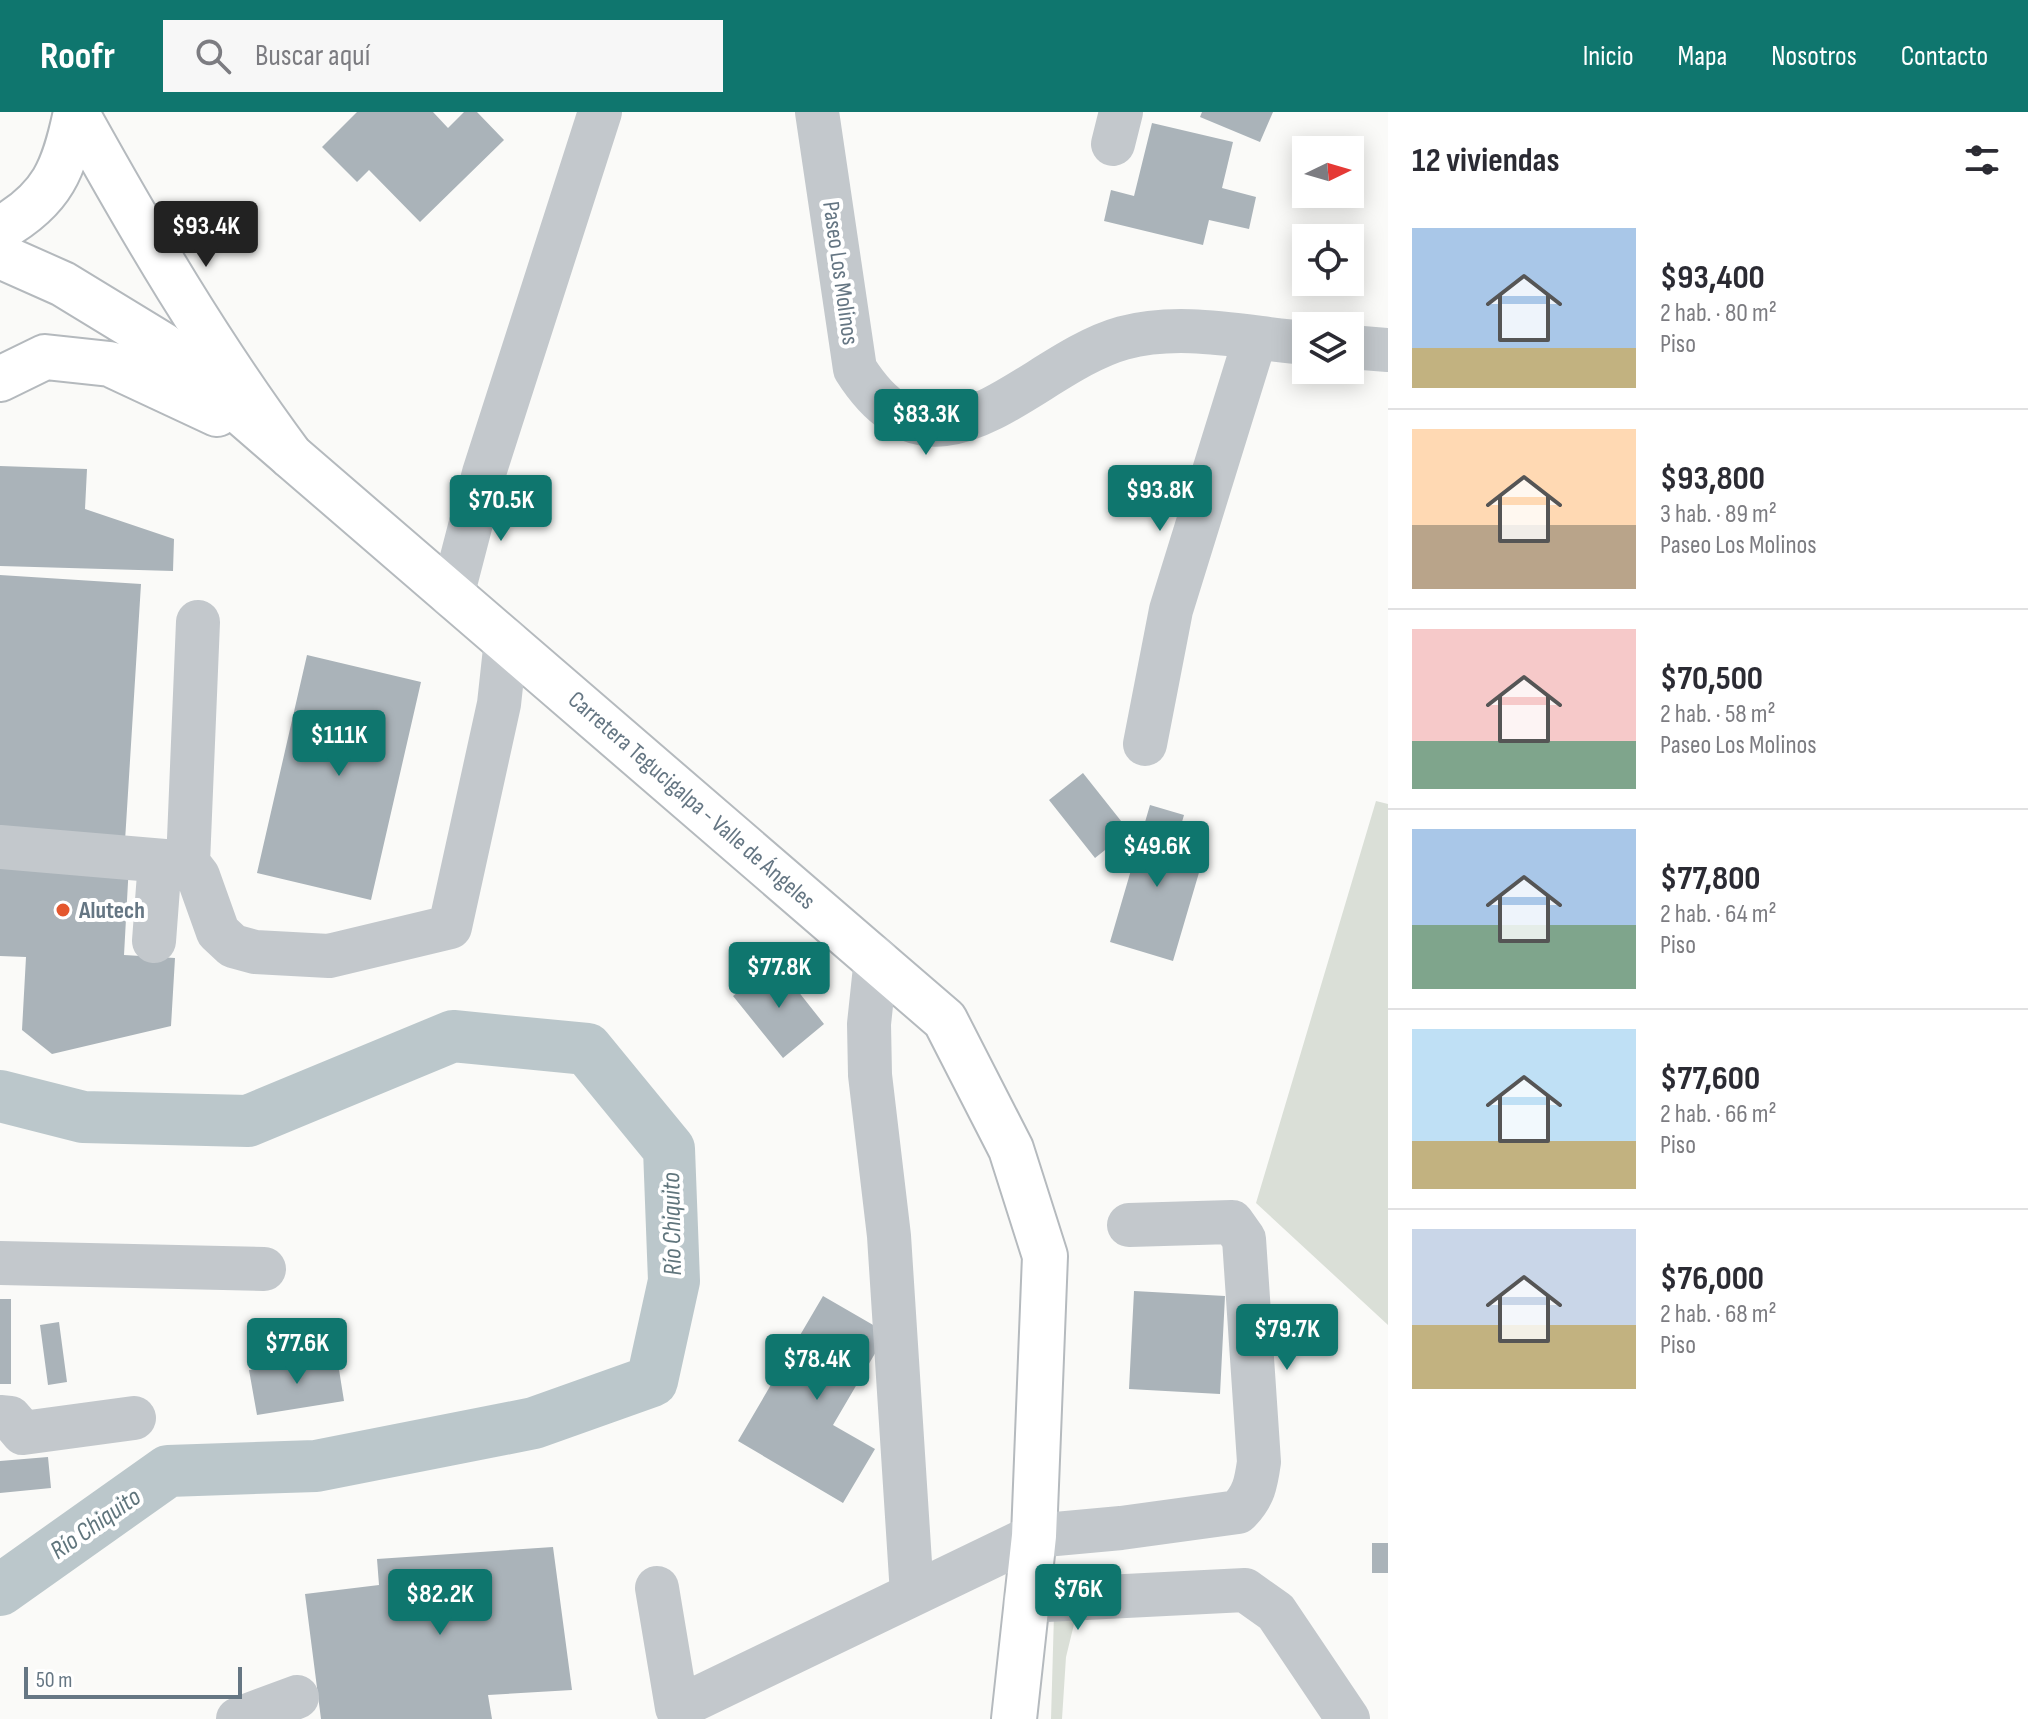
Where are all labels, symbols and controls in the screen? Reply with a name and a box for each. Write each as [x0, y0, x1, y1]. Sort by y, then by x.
search box [163, 20, 723, 92]
text: Roofr [40, 34, 115, 79]
icon: search [191, 34, 235, 78]
text: Buscar aquí [255, 38, 370, 74]
text: Inicio [1583, 40, 1634, 73]
text: Mapa [1678, 40, 1727, 73]
text: Nosotros [1771, 40, 1857, 73]
text: Contacto [1901, 40, 1988, 73]
north arrow [1292, 136, 1364, 208]
map controls [1292, 136, 1364, 384]
icon: filters [1960, 138, 2004, 182]
text: 12 viviendas [1412, 140, 1560, 181]
street label: Paseo Los Molinos [816, 199, 865, 347]
pin: $93.4K [141, 201, 271, 269]
text: $93.4K [172, 211, 240, 242]
button: locate [1292, 224, 1364, 296]
text: $93,400 [1660, 257, 1765, 298]
icon: home [1476, 260, 1572, 356]
text: 2 hab. · 80 m² [1660, 298, 1777, 329]
button: layers [1292, 312, 1364, 384]
text: Piso [1660, 329, 1696, 360]
pin: $83.3K [861, 389, 991, 457]
text: $83.3K [892, 399, 960, 430]
text: $93,800 [1660, 458, 1765, 499]
icon: home [1476, 461, 1572, 557]
pin: $93.8K [1095, 465, 1225, 533]
pin: $70.5K [436, 475, 566, 543]
text: $93.8K [1126, 475, 1194, 506]
text: $70.5K [468, 485, 534, 516]
text: 3 hab. · 89 m² [1660, 499, 1777, 530]
text: Paseo Los Molinos [1660, 530, 1817, 561]
text: $70,500 [1660, 658, 1763, 699]
icon: home [1476, 661, 1572, 757]
street label: Carretera Tegucigalpa - Valle de Ángeles [562, 685, 821, 916]
text: 2 hab. · 58 m² [1660, 699, 1776, 730]
pin: $111K [283, 710, 395, 778]
text: $111K [311, 720, 367, 751]
text: Paseo Los Molinos [1660, 730, 1817, 761]
pin: $49.6K [1092, 821, 1222, 889]
text: $49.6K [1123, 831, 1191, 862]
text: $77,800 [1660, 858, 1761, 899]
icon: home [1476, 861, 1572, 957]
place label: Alutech [78, 896, 145, 925]
text: 2 hab. · 64 m² [1660, 899, 1777, 930]
marker: Alutech [54, 901, 72, 919]
text: Piso [1660, 930, 1696, 961]
pin: $77.8K [714, 942, 844, 1010]
text: $77.8K [747, 952, 811, 983]
text: $77,600 [1660, 1058, 1760, 1099]
icon: home [1476, 1061, 1572, 1157]
text: 2 hab. · 66 m² [1660, 1099, 1777, 1130]
text: Piso [1660, 1130, 1696, 1161]
water label: Río Chiquito [656, 1172, 689, 1276]
text: $76,000 [1660, 1258, 1764, 1299]
icon: home [1476, 1261, 1572, 1357]
text: 2 hab. · 68 m² [1660, 1299, 1777, 1330]
pin: $79.7K [1222, 1304, 1352, 1372]
text: $79.7K [1254, 1314, 1320, 1345]
pin: $77.6K [232, 1318, 362, 1386]
text: $77.6K [265, 1328, 329, 1359]
text: Piso [1660, 1330, 1696, 1361]
pin: $78.4K [752, 1334, 882, 1402]
text: $78.4K [783, 1344, 851, 1375]
water label: Río Chiquito [45, 1482, 147, 1567]
pin: $76K [1031, 1564, 1125, 1632]
pin: $82.2K [375, 1569, 505, 1637]
text: $76K [1053, 1574, 1103, 1605]
text: $82.2K [406, 1579, 474, 1610]
scale bar [24, 1663, 242, 1699]
text: 50 m [36, 1667, 72, 1694]

